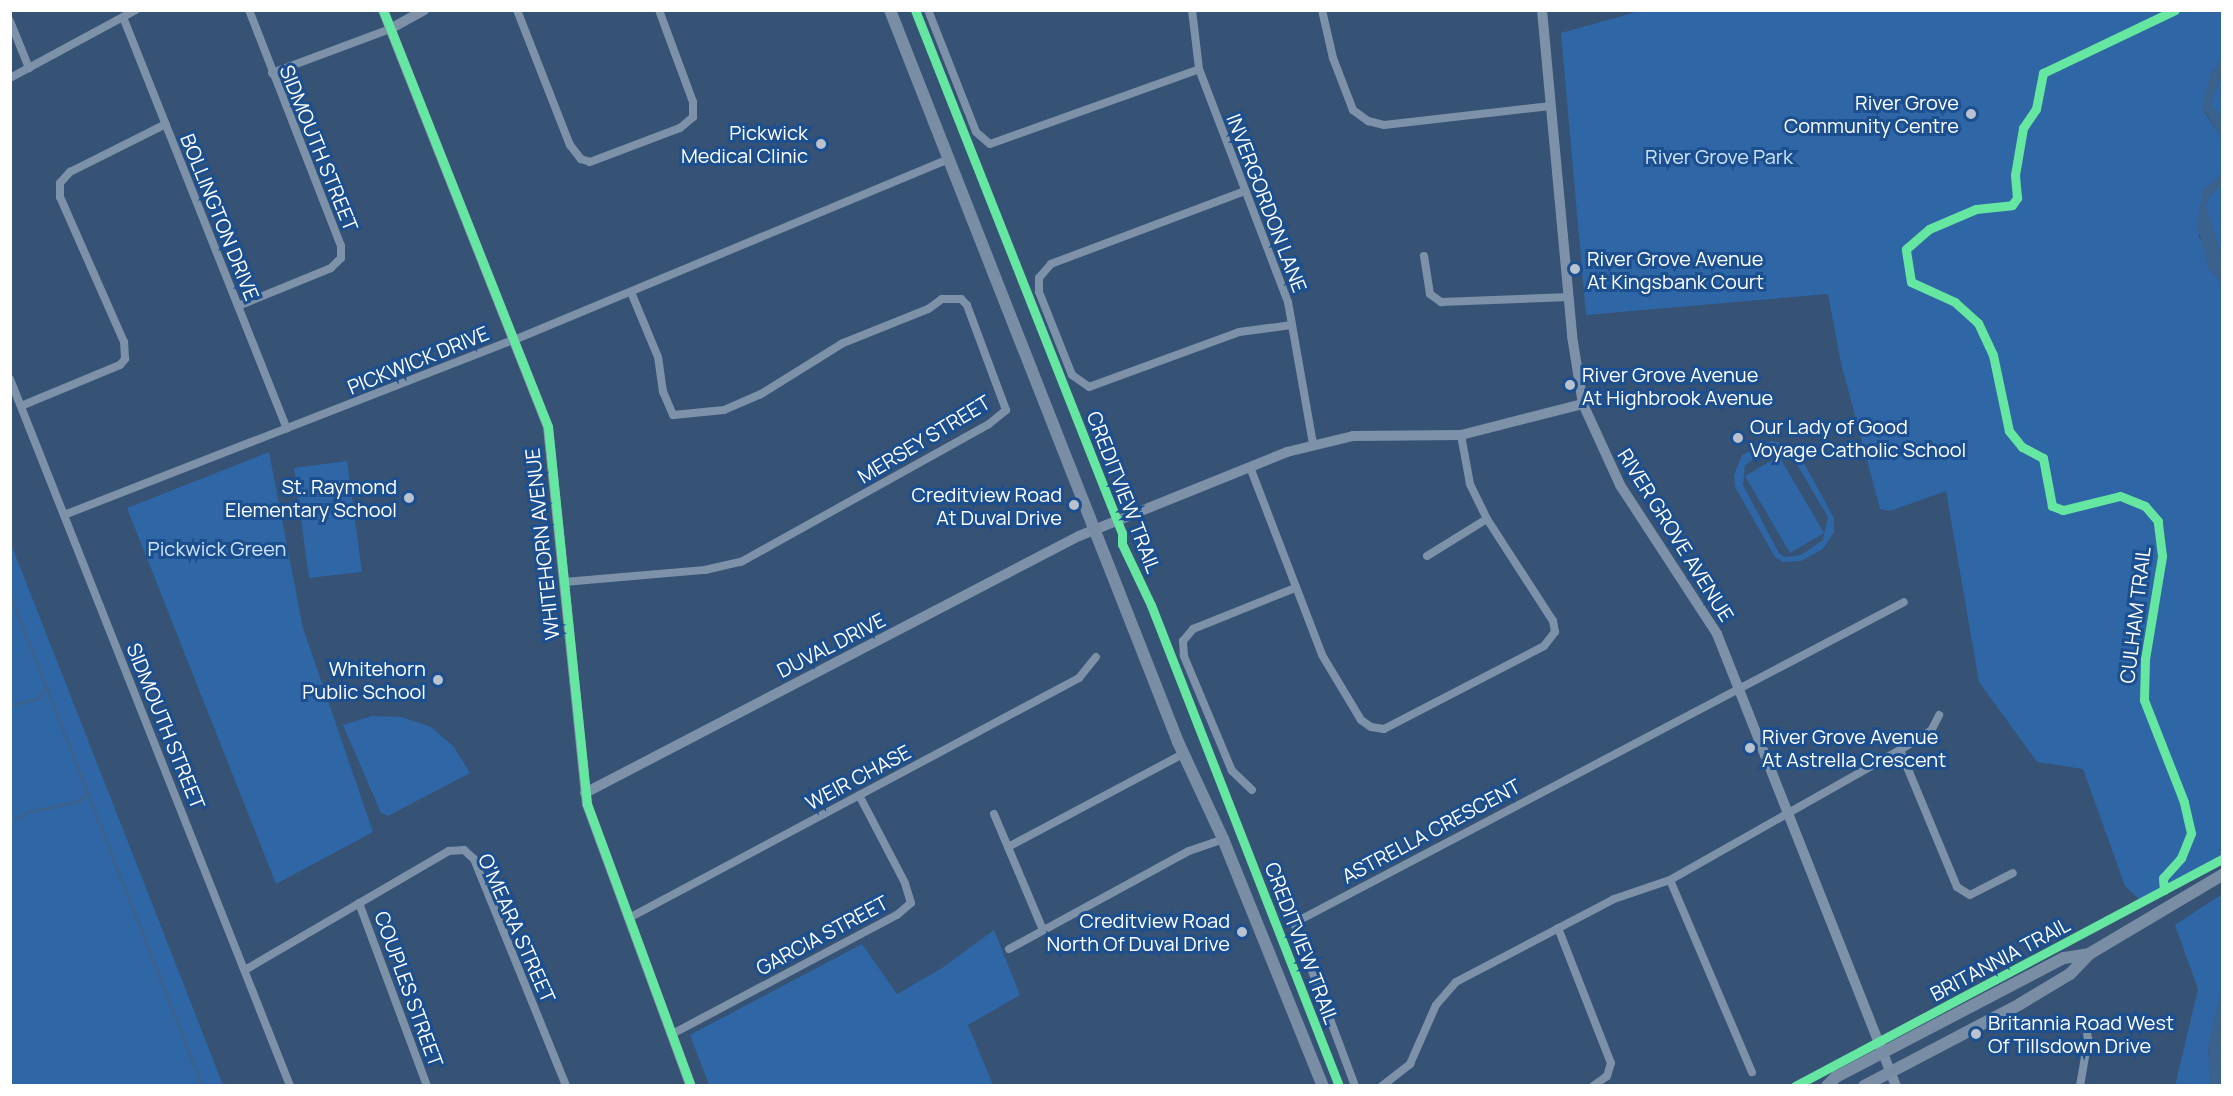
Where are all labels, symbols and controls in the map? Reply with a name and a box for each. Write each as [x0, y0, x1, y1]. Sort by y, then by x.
street label: SIDMOUTH STREET [275, 61, 363, 235]
place label: River Grove Community Centre [1784, 90, 1959, 137]
marker: River Grove Community Centre [1964, 107, 1978, 121]
street label: INVERGORDON LANE [1222, 110, 1312, 296]
place label: Pickwick Medical Clinic [681, 120, 808, 167]
street label: BOLLINGTON DRIVE [176, 130, 264, 304]
marker: Pickwick Medical Clinic [812, 135, 830, 153]
park label: River Grove Park [1645, 144, 1793, 168]
place label: River Grove Avenue At Kingsbank Court [1587, 246, 1764, 293]
marker: River Grove Avenue At Kingsbank Court [1568, 262, 1582, 276]
street label: PICKWICK DRIVE [344, 321, 492, 399]
place label: River Grove Avenue At Highbrook Avenue [1582, 362, 1773, 409]
marker: River Grove Avenue At Highbrook Avenue [1563, 378, 1577, 392]
street label: MERSEY STREET [853, 390, 995, 488]
street label: CREDITVIEW TRAIL [1082, 408, 1166, 576]
place label: Our Lady of Good Voyage Catholic School [1750, 414, 1966, 461]
marker: Our Lady of Good Voyage Catholic School [1731, 431, 1745, 445]
street label: RIVER GROVE AVENUE [1613, 444, 1739, 626]
street label: WHITEHORN AVENUE [520, 447, 564, 641]
place label: St. Raymond Elementary School [225, 474, 397, 521]
place label: Creditview Road At Duval Drive [912, 482, 1062, 529]
marker: St. Raymond Elementary School [402, 491, 416, 505]
marker: Creditview Road At Duval Drive [1067, 498, 1081, 512]
park label: Pickwick Green [148, 536, 286, 560]
street label: CULHAM TRAIL [2115, 545, 2155, 685]
street label: DUVAL DRIVE [772, 607, 890, 683]
street label: SIDMOUTH STREET [122, 639, 210, 813]
place label: Whitehorn Public School [302, 656, 426, 703]
marker: Whitehorn Public School [431, 673, 445, 687]
place label: River Grove Avenue At Astrella Crescent [1762, 724, 1946, 771]
street label: WEIR CHASE [801, 739, 915, 815]
marker: River Grove Avenue At Astrella Crescent [1743, 741, 1757, 755]
street label: ASTRELLA CRESCENT [1337, 774, 1525, 888]
street label: O'MEARA STREET [473, 850, 561, 1006]
street label: CREDITVIEW TRAIL [1260, 859, 1344, 1027]
street label: GARCIA STREET [752, 890, 892, 980]
street label: COUPLES STREET [370, 908, 448, 1070]
place label: Creditview Road North Of Duval Drive [1046, 909, 1230, 956]
street label: BRITANNIA TRAIL [1926, 912, 2074, 1006]
marker: Creditview Road North Of Duval Drive [1235, 925, 1249, 939]
place label: Britannia Road West Of Tillsdown Drive [1988, 1011, 2174, 1058]
marker: Britannia Road West Of Tillsdown Drive [1969, 1027, 1983, 1041]

